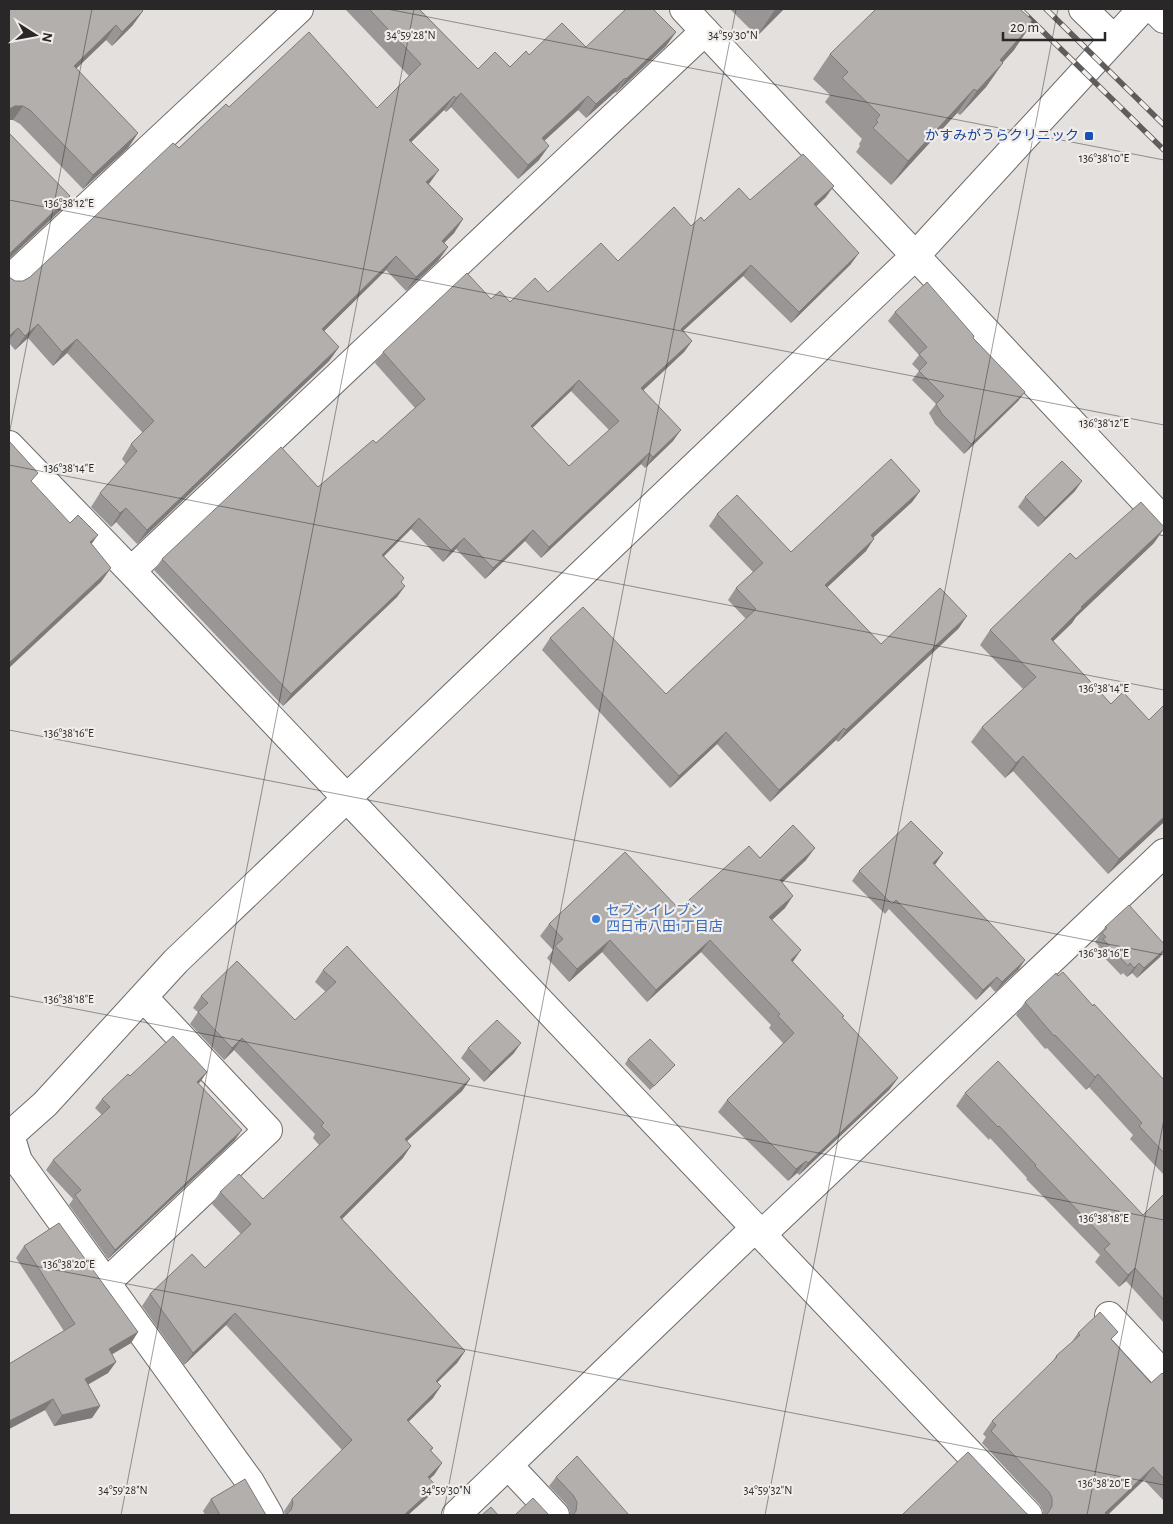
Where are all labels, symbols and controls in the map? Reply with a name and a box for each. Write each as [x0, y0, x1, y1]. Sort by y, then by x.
north arrow [10, 10, 60, 60]
scale bar [1003, 10, 1106, 42]
text: 20 m [1010, 20, 1039, 35]
text: 34°59'28"N [386, 29, 436, 41]
text: 34°59'30"N [708, 29, 758, 41]
text: N [39, 31, 55, 43]
place label: かすみがうらクリニック [925, 128, 1079, 143]
marker: かすみがうらクリニック [1083, 130, 1095, 142]
text: 136°38'10"E [1079, 152, 1129, 164]
text: 136°38'12"E [44, 197, 94, 209]
text: 136°38'12"E [1079, 417, 1129, 429]
text: 136°38'14"E [44, 462, 94, 474]
text: 136°38'14"E [1079, 682, 1129, 694]
text: 136°38'16"E [44, 727, 94, 739]
place label: セブンイレブン 四日市八田1丁目店 [606, 902, 723, 934]
marker: セブンイレブン 四日市八田1丁目店 [590, 913, 602, 925]
text: 136°38'16"E [1079, 947, 1129, 959]
text: 136°38'18"E [44, 993, 94, 1005]
text: 136°38'18"E [1079, 1212, 1129, 1224]
text: 136°38'20"E [43, 1258, 95, 1270]
text: 136°38'20"E [1078, 1477, 1130, 1489]
text: 34°59'28"N [98, 1484, 148, 1496]
text: 34°59'30"N [421, 1484, 471, 1496]
text: 34°59'32"N [744, 1484, 792, 1496]

